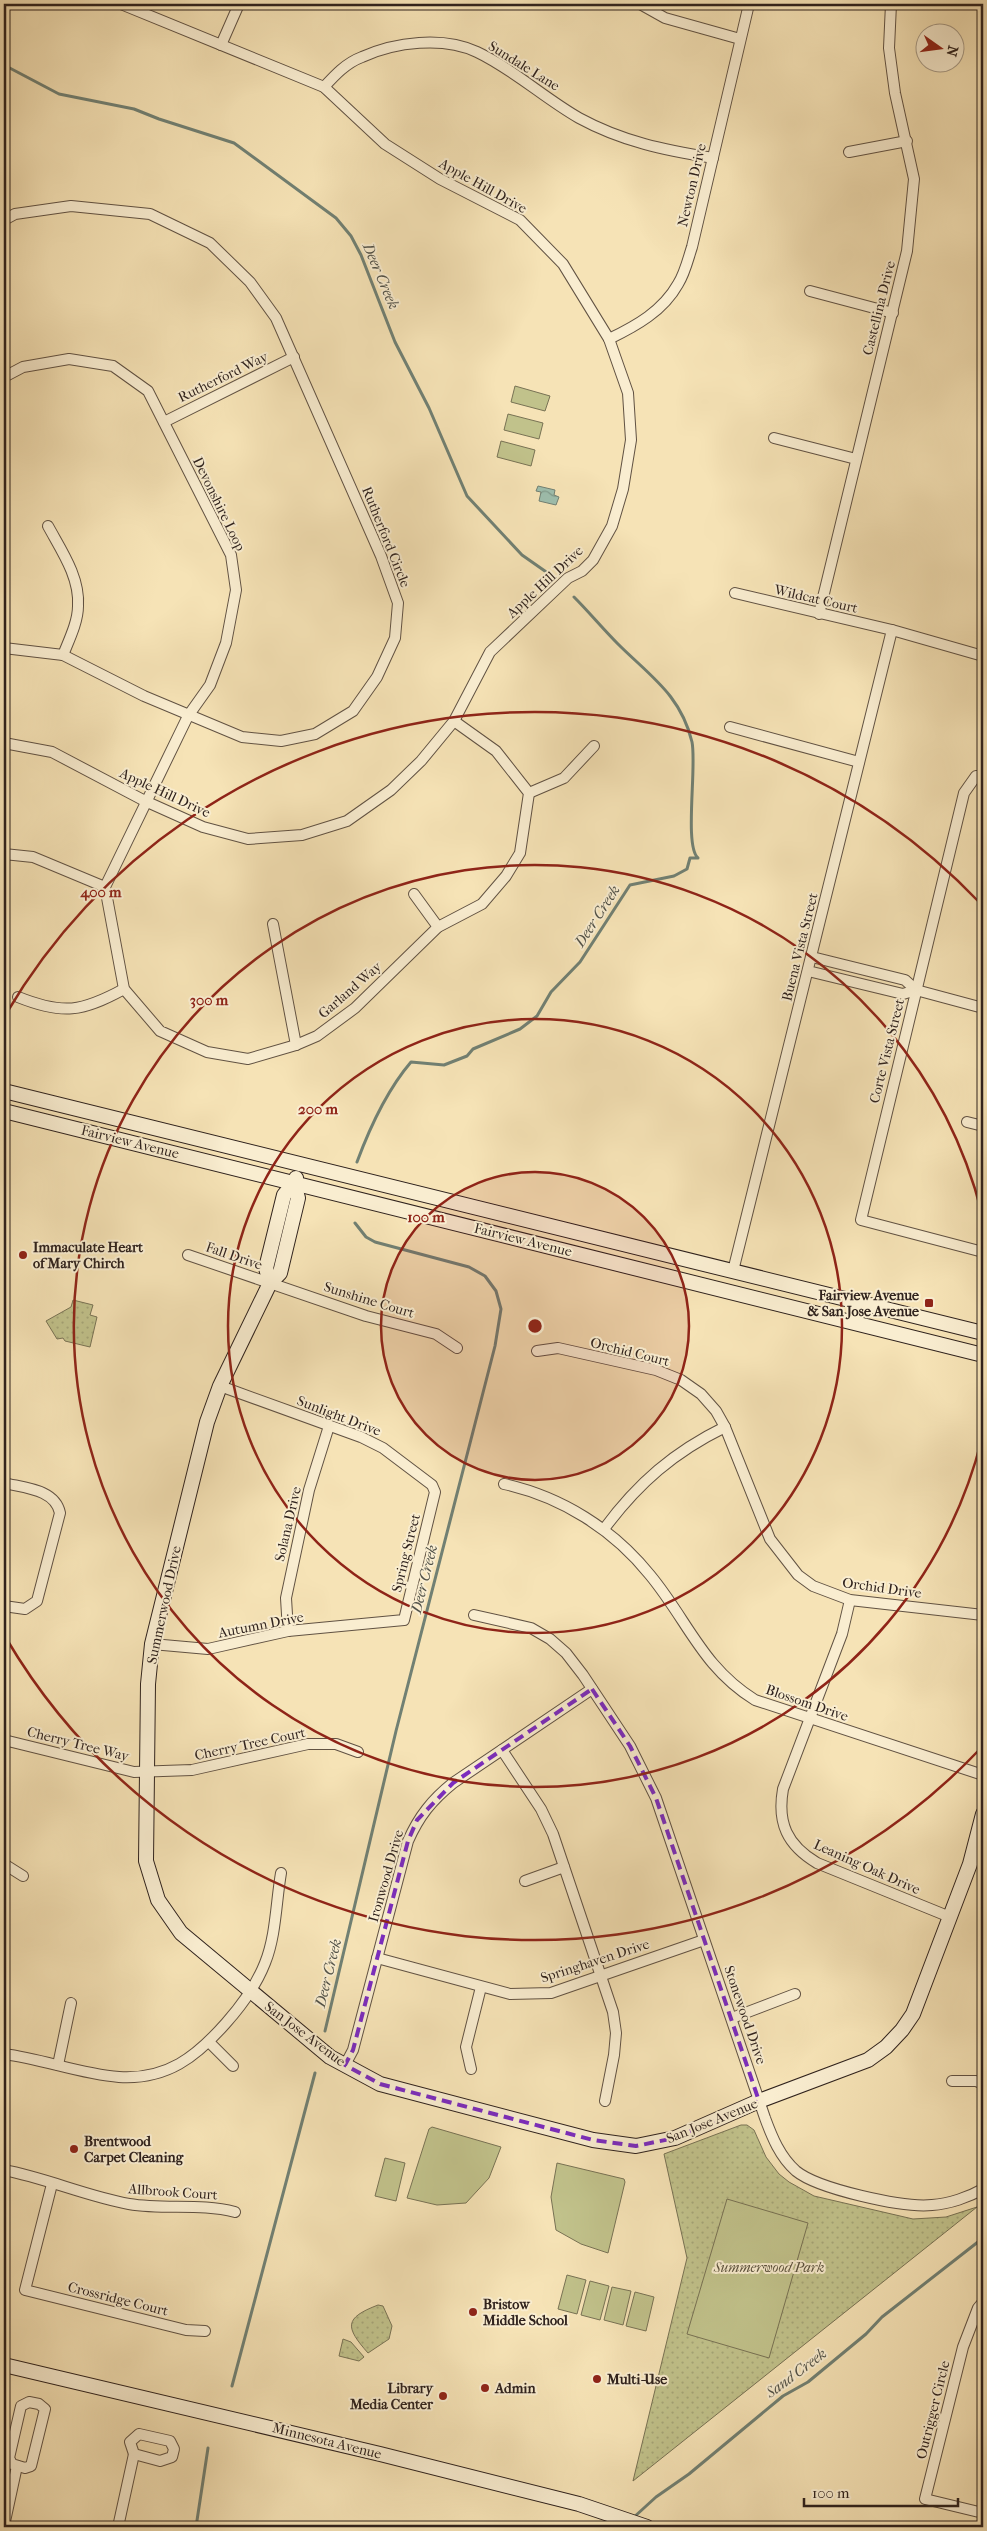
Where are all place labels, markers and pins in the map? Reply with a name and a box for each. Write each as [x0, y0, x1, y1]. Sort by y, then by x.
place label: Immaculate Heart of Mary Chirch [33, 1239, 144, 1272]
marker: Immaculate Heart of Mary Chirch [17, 1249, 29, 1261]
place label: Fairview Avenue & San Jose Avenue [807, 1287, 919, 1320]
marker: Fairview Avenue & San Jose Avenue [923, 1297, 935, 1309]
centre of rings [526, 1317, 544, 1335]
place label: Brentwood Carpet Cleaning [84, 2133, 184, 2166]
marker: Brentwood Carpet Cleaning [68, 2143, 80, 2155]
place label: Bristow Middle School [482, 2296, 568, 2329]
marker: Bristow Middle School [467, 2306, 479, 2318]
place label: Multi-Use [606, 2371, 667, 2388]
marker: Multi-Use [591, 2373, 603, 2385]
place label: Library Media Center [349, 2380, 435, 2413]
place label: Admin [494, 2380, 536, 2397]
marker: Admin [479, 2382, 491, 2394]
marker: Library Media Center [437, 2390, 449, 2402]

